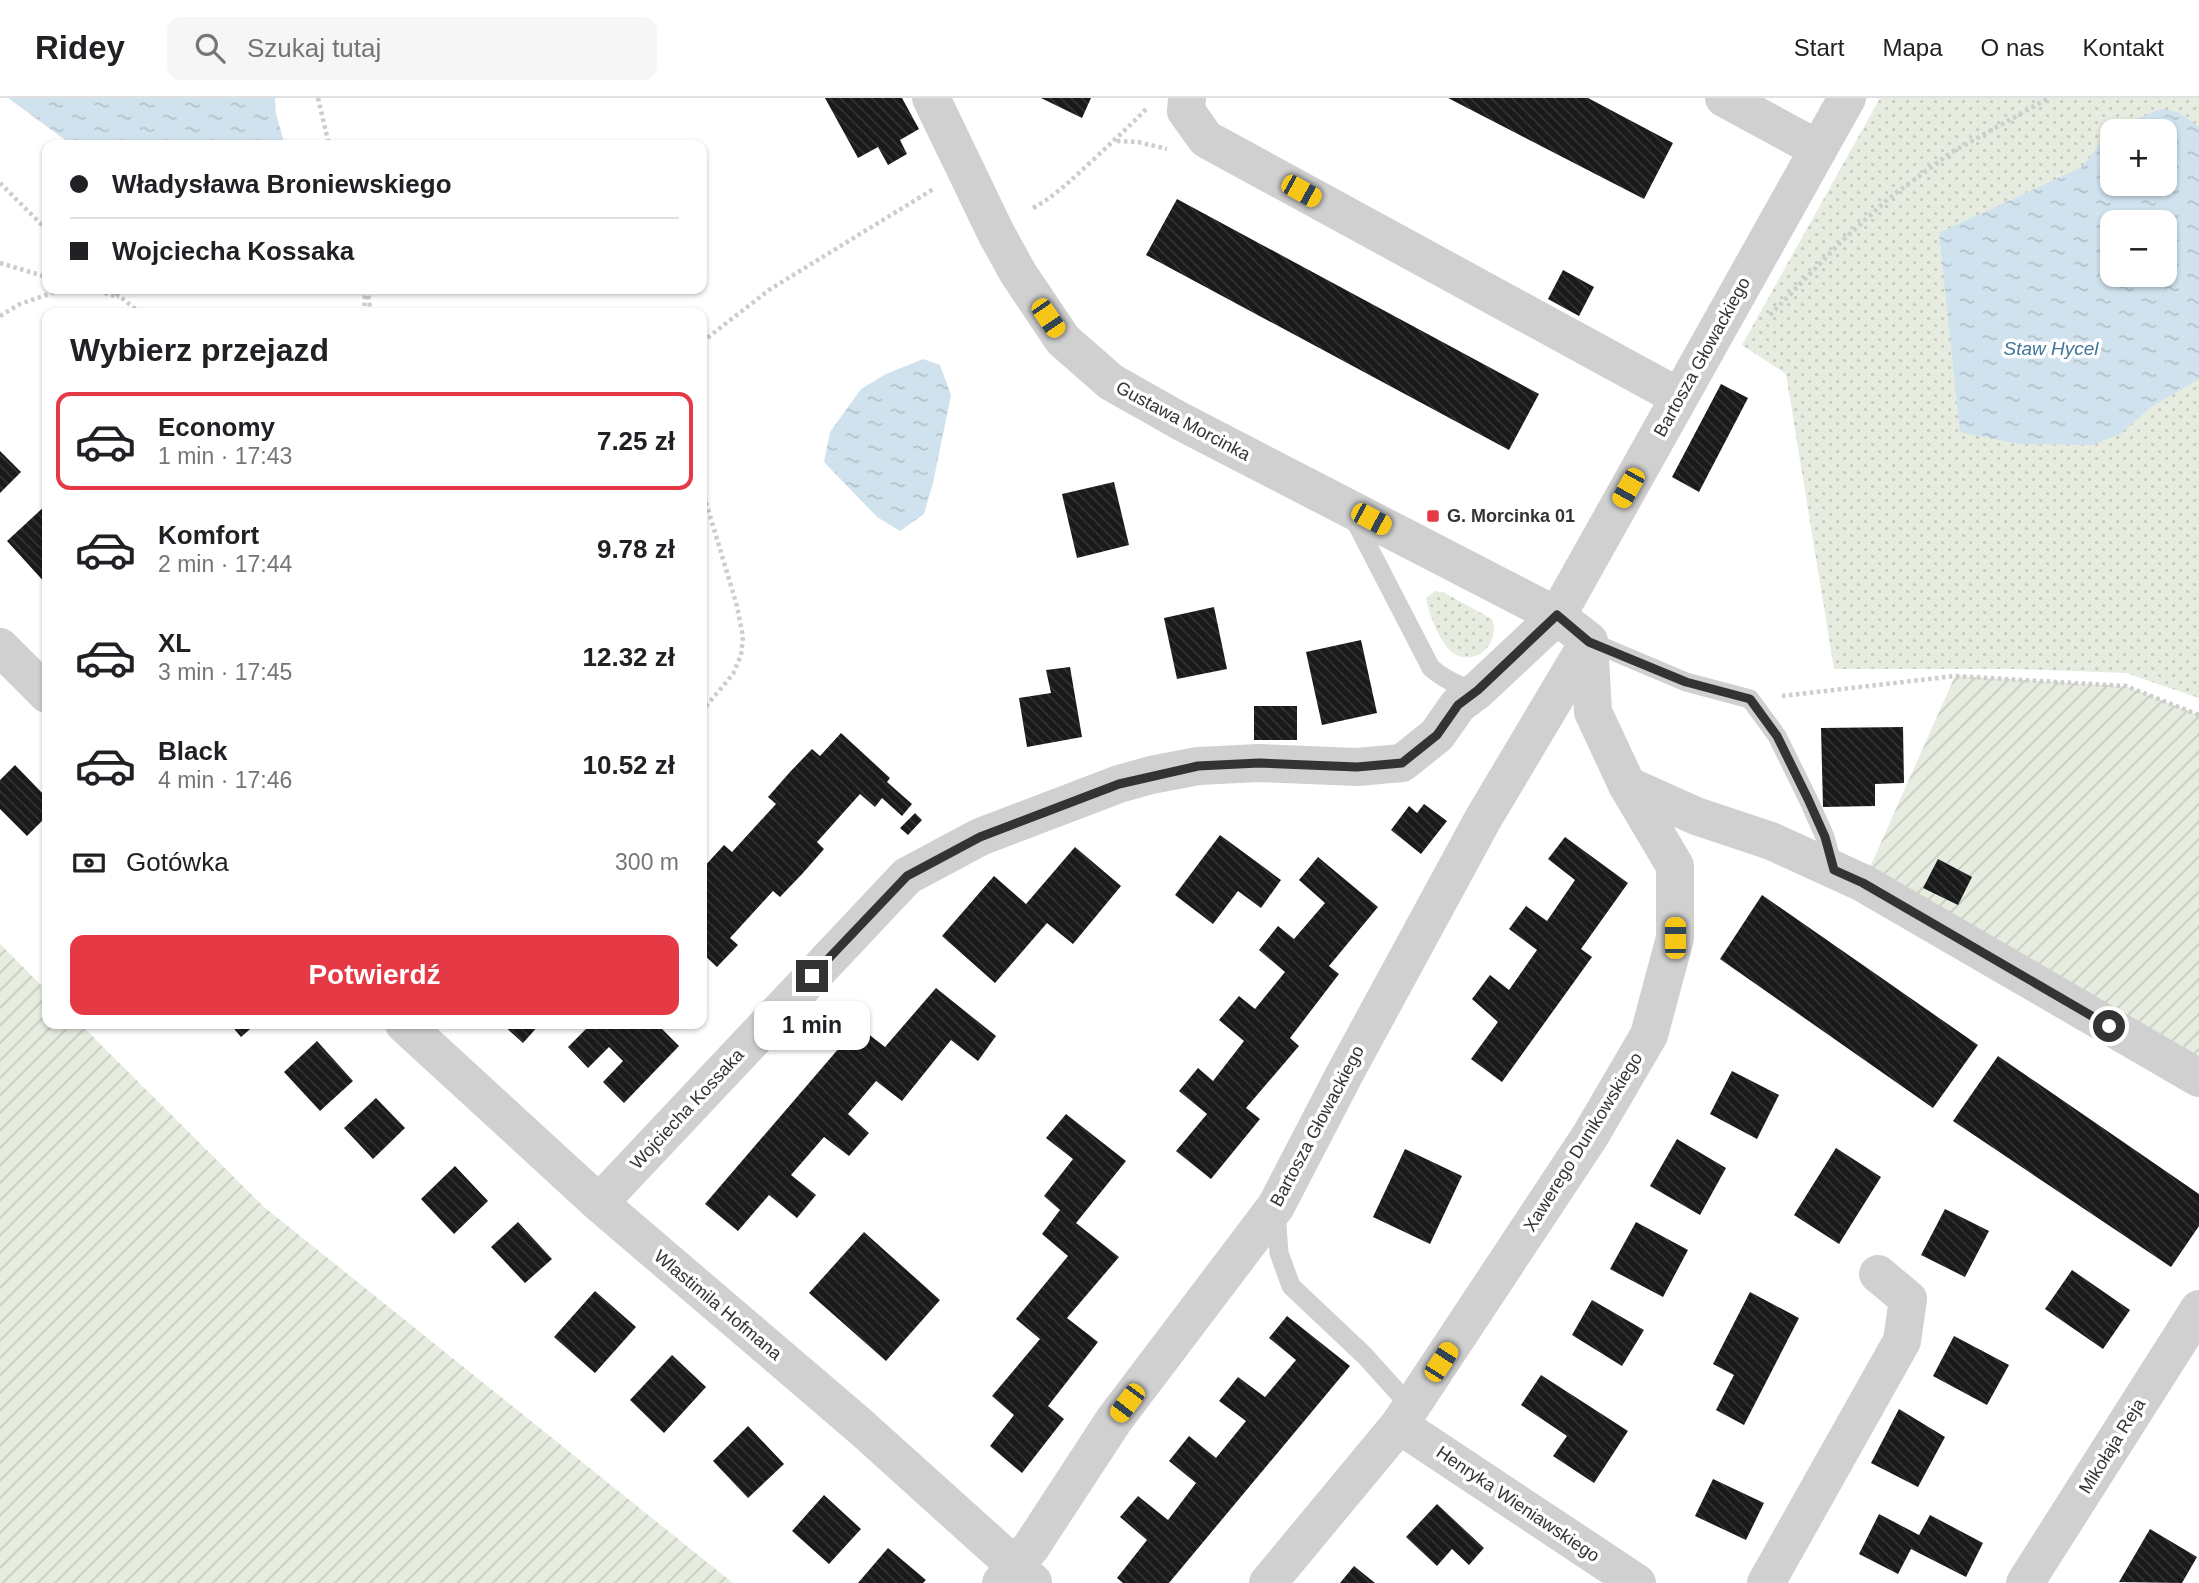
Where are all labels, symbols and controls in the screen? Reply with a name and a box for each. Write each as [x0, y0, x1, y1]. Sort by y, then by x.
search box [167, 17, 657, 80]
text: Ridey [35, 29, 125, 66]
icon: search [191, 29, 229, 67]
text: Szukaj tutaj [247, 33, 381, 63]
text: Start [1794, 34, 1845, 61]
text: Mapa [1883, 34, 1943, 61]
text: O nas [1981, 34, 2045, 61]
text: Kontakt [2083, 34, 2164, 61]
map controls [2100, 119, 2177, 287]
button: + [2100, 119, 2177, 196]
text: Władysława Broniewskiego [112, 169, 452, 199]
car [1278, 172, 1325, 210]
button: − [2100, 210, 2177, 287]
text: Wojciecha Kossaka [112, 236, 354, 266]
street label: Bartosza Głowackiego [1650, 274, 1754, 440]
car [1028, 295, 1069, 341]
text: Wybierz przejazd [70, 332, 329, 368]
water label: Staw Hycel [2003, 338, 2099, 359]
street label: Gustawa Morcinka [1112, 377, 1254, 465]
icon: car [74, 410, 137, 473]
text: Economy [158, 412, 275, 442]
text: 7.25 zł [597, 426, 675, 456]
text: 1 min · 17:43 [158, 443, 292, 469]
car [1609, 465, 1648, 511]
car [1348, 500, 1395, 538]
place label: G. Morcinka 01 [1447, 506, 1575, 526]
marker: G. Morcinka 01 [1425, 508, 1441, 524]
icon: car [74, 518, 137, 581]
text: Komfort [158, 520, 259, 550]
text: 9.78 zł [597, 534, 675, 564]
text: 2 min · 17:44 [158, 551, 292, 577]
icon: car [74, 626, 137, 689]
text: XL [158, 628, 191, 658]
text: 12.32 zł [582, 642, 675, 672]
text: 3 min · 17:45 [158, 659, 292, 685]
icon: car [74, 734, 137, 797]
text: Black [158, 736, 227, 766]
text: 10.52 zł [582, 750, 675, 780]
text: 4 min · 17:46 [158, 767, 292, 793]
icon: cash [70, 844, 108, 882]
text: Gotówka [126, 847, 229, 877]
text: 300 m [615, 849, 679, 875]
car [1665, 917, 1686, 959]
button: Potwierdź [70, 935, 679, 1015]
route end [796, 960, 828, 992]
callout: 1 min [754, 1001, 870, 1050]
route start [2093, 1010, 2125, 1042]
text: 1 min [782, 1012, 842, 1038]
street label: Bartosza Głowackiego [1266, 1042, 1368, 1210]
street label: Wojciecha Kossaka [626, 1044, 748, 1173]
street label: Xawerego Dunikowskiego [1520, 1049, 1646, 1235]
street label: Wlastimila Hofmana [650, 1246, 786, 1365]
car [1421, 1339, 1462, 1385]
car [1106, 1380, 1149, 1426]
street label: Mikołaja Reja [2075, 1394, 2150, 1497]
street label: Henryka Wieniawskiego [1433, 1442, 1603, 1566]

